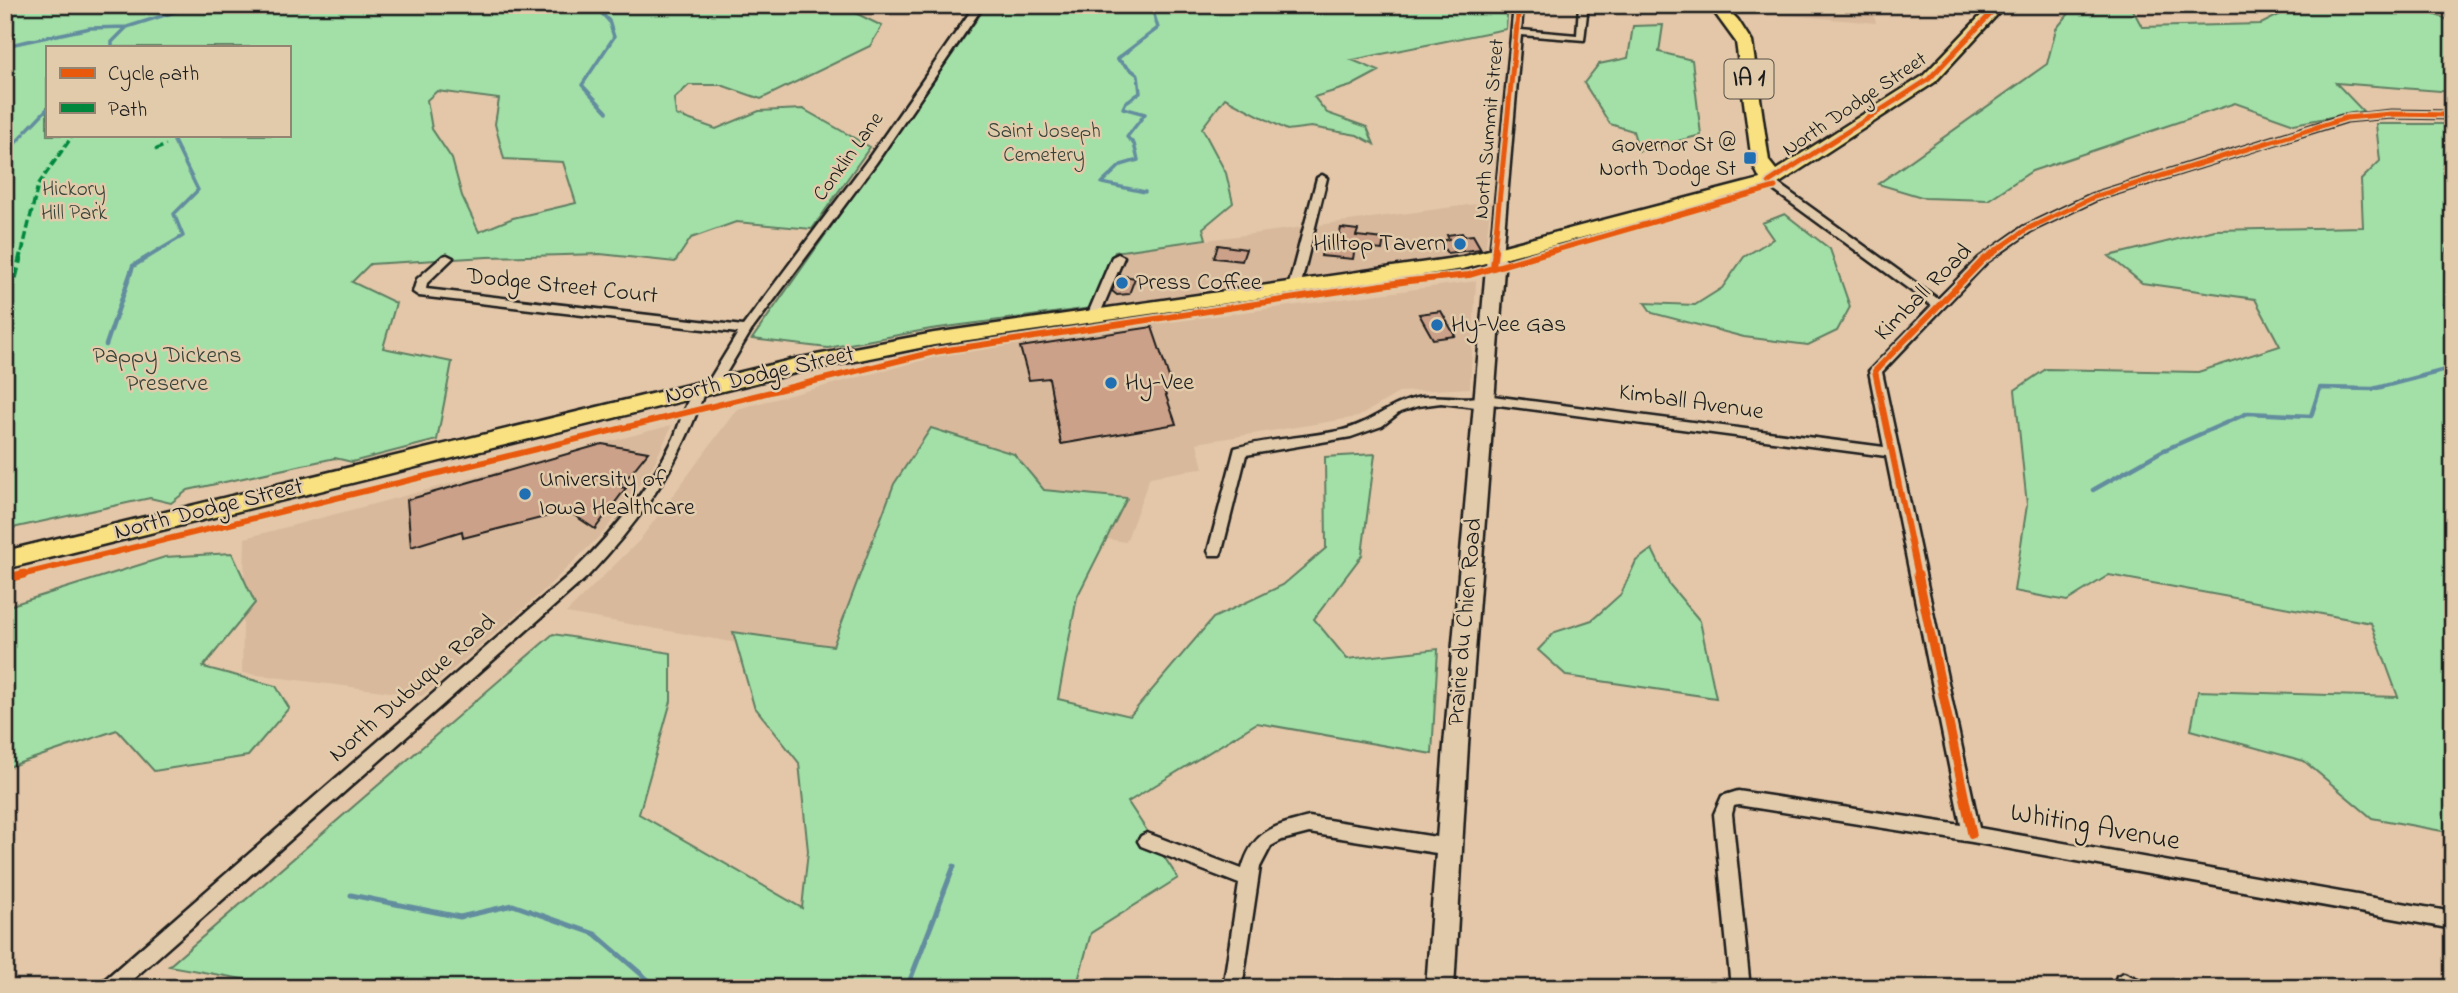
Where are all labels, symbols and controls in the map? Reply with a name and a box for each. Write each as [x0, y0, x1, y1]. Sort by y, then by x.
street label: North Summit Street [1467, 38, 1513, 220]
street label: North Dodge Street [1777, 45, 1935, 166]
legend [46, 46, 290, 136]
text: Cycle path [108, 60, 199, 92]
road number: IA 1 [1724, 60, 1774, 99]
text: Path [108, 96, 147, 126]
street label: Conklin Lane [806, 106, 892, 208]
park label: Saint Joseph Cemetery [987, 117, 1101, 173]
place label: Governor St @ North Dodge St [1599, 131, 1736, 187]
marker: Governor St @ North Dodge St [1742, 150, 1758, 166]
park label: Hickory Hill Park [41, 175, 108, 229]
place label: Hilltop Tavern [1313, 227, 1446, 262]
marker: Hilltop Tavern [1452, 236, 1468, 252]
street label: Kimball Road [1867, 236, 1981, 350]
street label: Dodge Street Court [463, 259, 660, 314]
place label: Press Coffee [1136, 266, 1262, 301]
marker: Press Coffee [1114, 275, 1130, 291]
place label: Hy-Vee Gas [1451, 308, 1566, 344]
marker: Hy-Vee Gas [1429, 317, 1445, 333]
street label: North Dodge Street [662, 337, 858, 415]
park label: Pappy Dickens Preserve [93, 339, 241, 402]
place label: Hy-Vee [1125, 366, 1194, 402]
marker: Hy-Vee [1103, 375, 1119, 391]
street label: Kimball Avenue [1616, 376, 1766, 431]
place label: University of Iowa Healthcare [539, 463, 695, 526]
street label: North Dodge Street [111, 470, 307, 550]
marker: University of Iowa Healthcare [517, 486, 533, 502]
street label: Prairie du Chien Road [1439, 516, 1493, 727]
street label: North Dubuque Road [322, 606, 505, 772]
street label: Whiting Avenue [2007, 793, 2184, 863]

